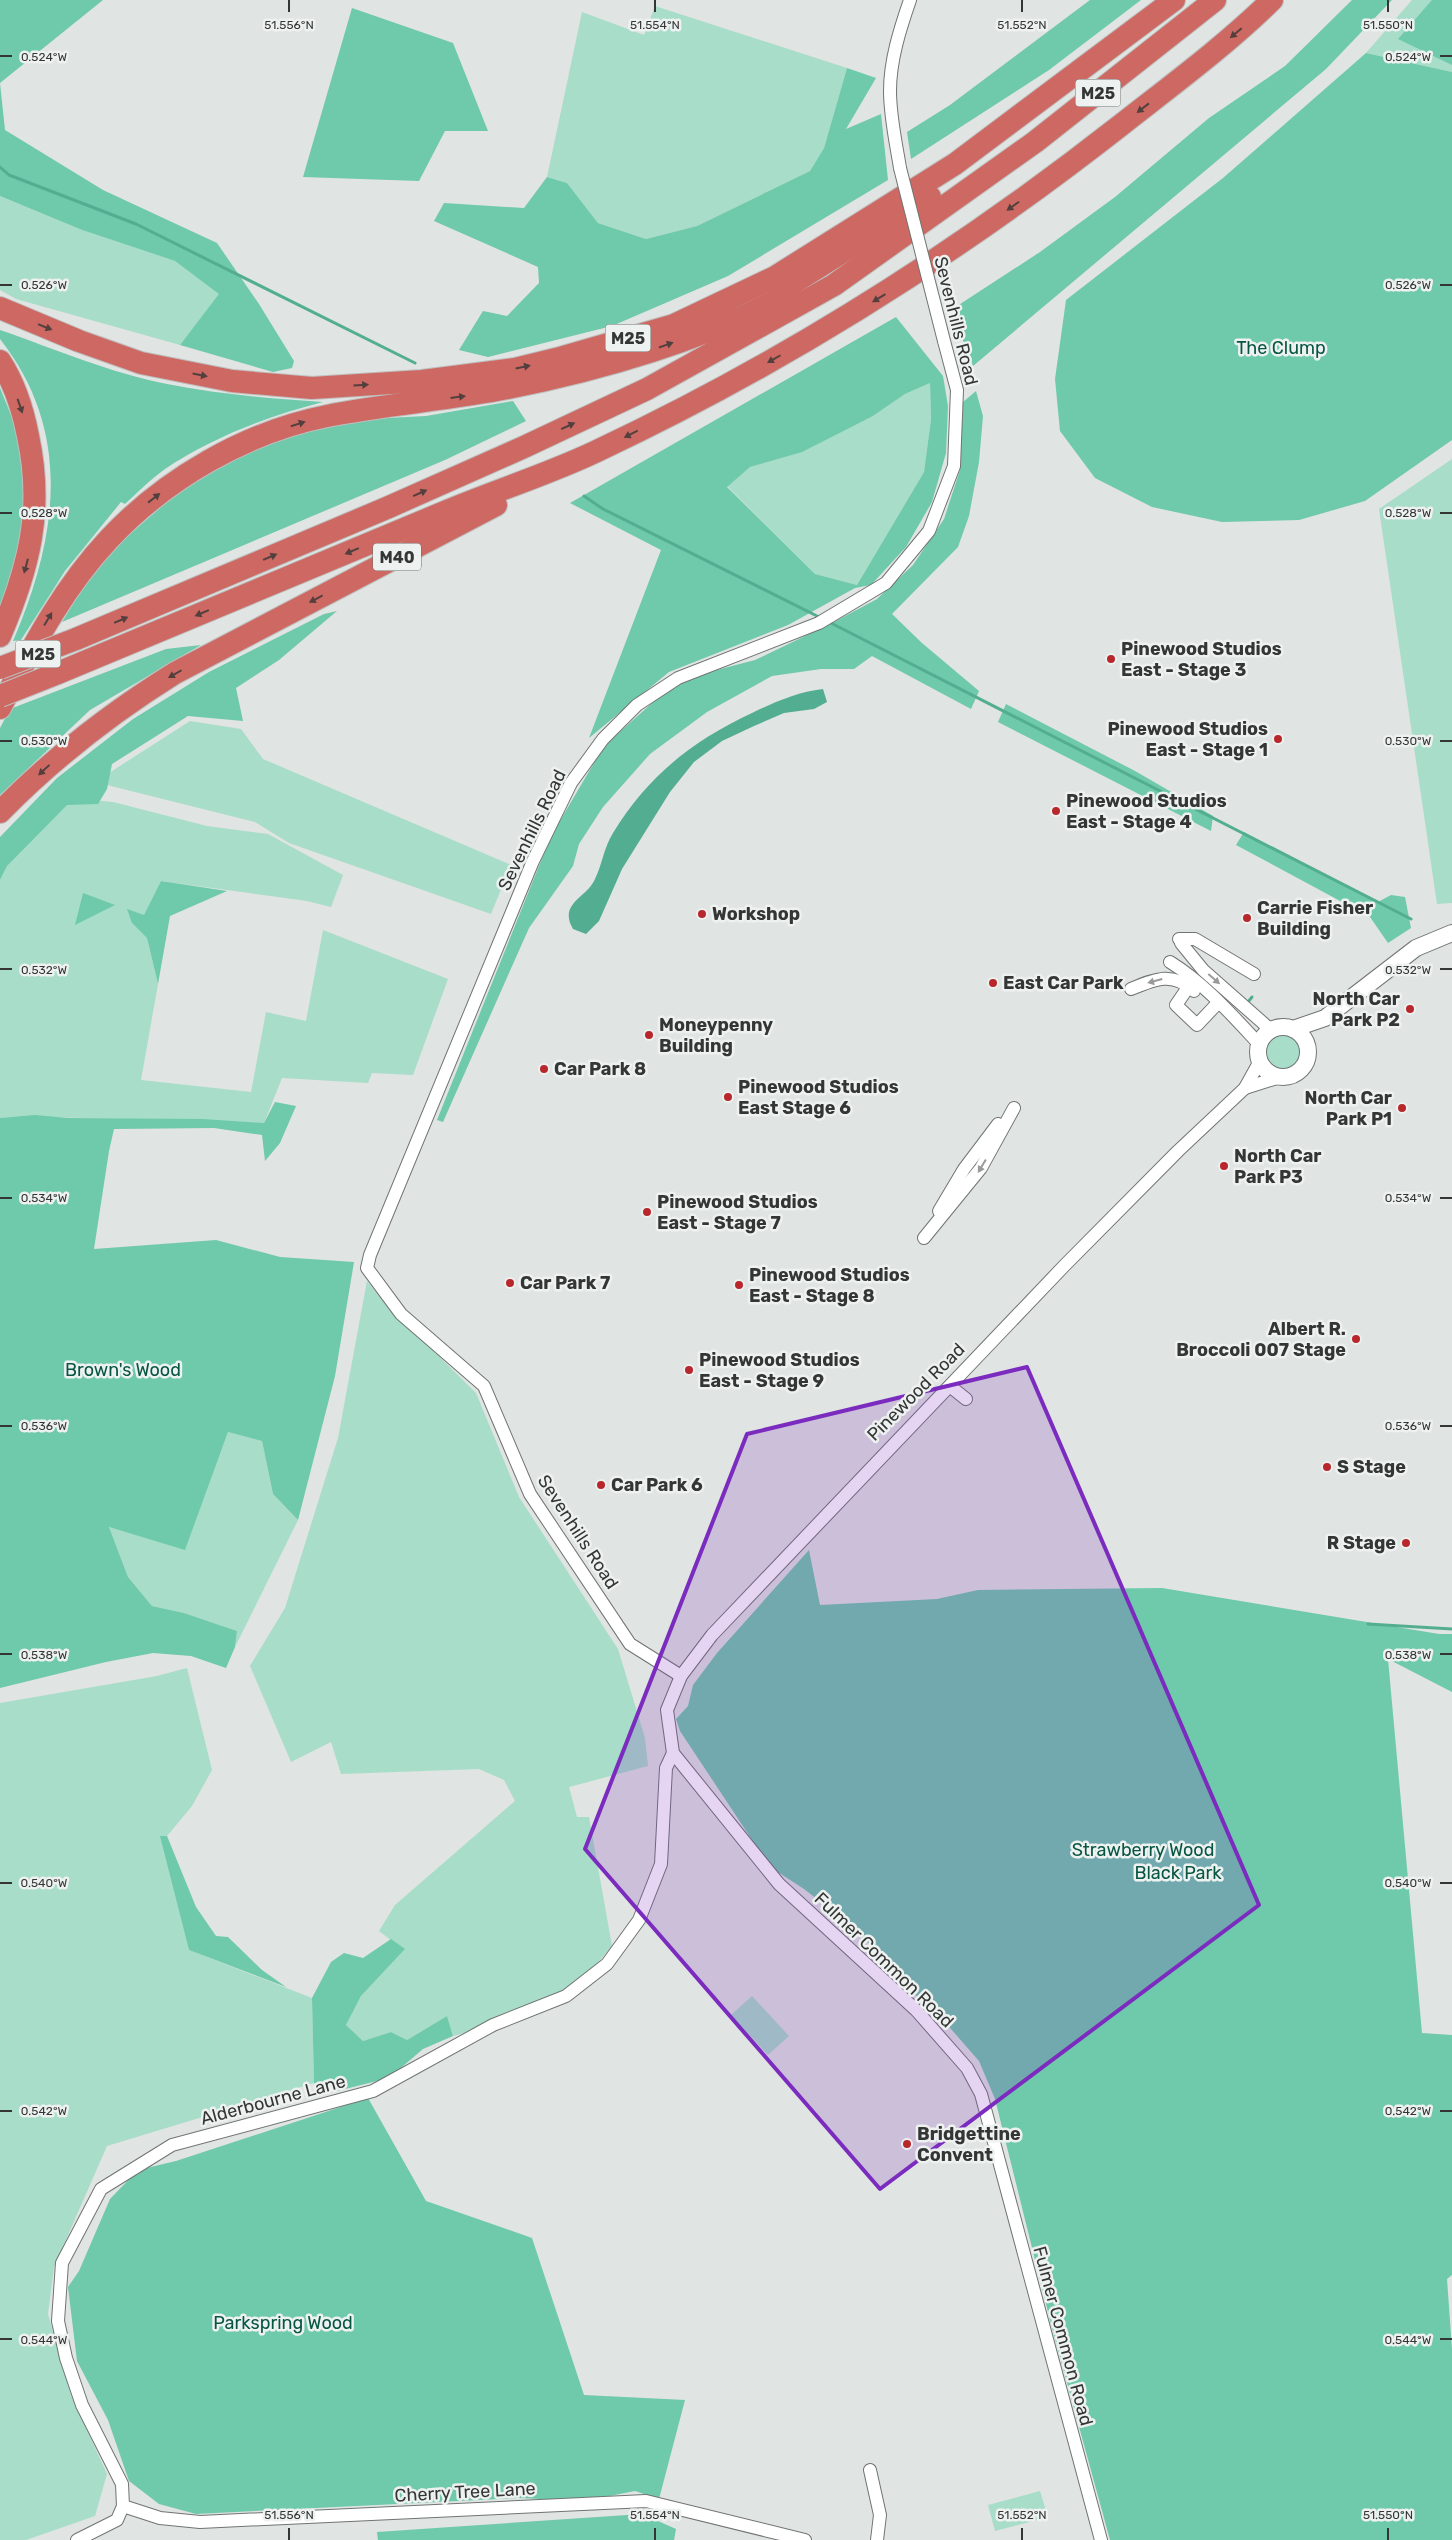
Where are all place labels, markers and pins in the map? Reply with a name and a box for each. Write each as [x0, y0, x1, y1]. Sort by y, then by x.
place label: Pinewood Studios East - Stage 3 [1121, 638, 1282, 681]
marker: Pinewood Studios East - Stage 3 [1105, 653, 1117, 665]
place label: Pinewood Studios East - Stage 1 [1107, 718, 1268, 761]
marker: Pinewood Studios East - Stage 1 [1272, 733, 1284, 745]
place label: Pinewood Studios East - Stage 4 [1066, 790, 1227, 833]
marker: Pinewood Studios East - Stage 4 [1050, 805, 1062, 817]
place label: Carrie Fisher Building [1257, 897, 1373, 940]
place label: Workshop [712, 903, 800, 925]
marker: Workshop [696, 908, 708, 920]
marker: Carrie Fisher Building [1241, 912, 1253, 924]
place label: East Car Park [1003, 972, 1124, 994]
marker: East Car Park [987, 977, 999, 989]
place label: North Car Park P2 [1313, 988, 1400, 1031]
marker: North Car Park P2 [1404, 1003, 1416, 1015]
place label: Moneypenny Building [659, 1014, 773, 1057]
marker: Moneypenny Building [643, 1029, 655, 1041]
place label: Car Park 8 [554, 1058, 646, 1080]
marker: Car Park 8 [538, 1063, 550, 1075]
place label: Pinewood Studios East Stage 6 [738, 1076, 899, 1119]
place label: North Car Park P1 [1305, 1087, 1392, 1130]
marker: Pinewood Studios East Stage 6 [722, 1091, 734, 1103]
marker: North Car Park P1 [1396, 1102, 1408, 1114]
place label: North Car Park P3 [1234, 1145, 1321, 1188]
marker: North Car Park P3 [1218, 1160, 1230, 1172]
place label: Pinewood Studios East - Stage 7 [657, 1191, 818, 1234]
marker: Pinewood Studios East - Stage 7 [641, 1206, 653, 1218]
place label: Pinewood Studios East - Stage 8 [749, 1264, 910, 1307]
place label: Car Park 7 [520, 1272, 610, 1294]
marker: Car Park 7 [504, 1277, 516, 1289]
marker: Pinewood Studios East - Stage 8 [733, 1279, 745, 1291]
place label: Albert R. Broccoli 007 Stage [1176, 1318, 1346, 1361]
marker: Albert R. Broccoli 007 Stage [1350, 1333, 1362, 1345]
place label: Pinewood Studios East - Stage 9 [699, 1349, 860, 1392]
marker: Pinewood Studios East - Stage 9 [683, 1364, 695, 1376]
place label: S Stage [1337, 1456, 1406, 1478]
marker: S Stage [1321, 1461, 1333, 1473]
place label: Car Park 6 [611, 1474, 703, 1496]
marker: Car Park 6 [595, 1479, 607, 1491]
place label: R Stage [1327, 1532, 1396, 1554]
marker: R Stage [1400, 1537, 1412, 1549]
place label: Bridgettine Convent [917, 2123, 1021, 2166]
marker: Bridgettine Convent [901, 2138, 913, 2150]

